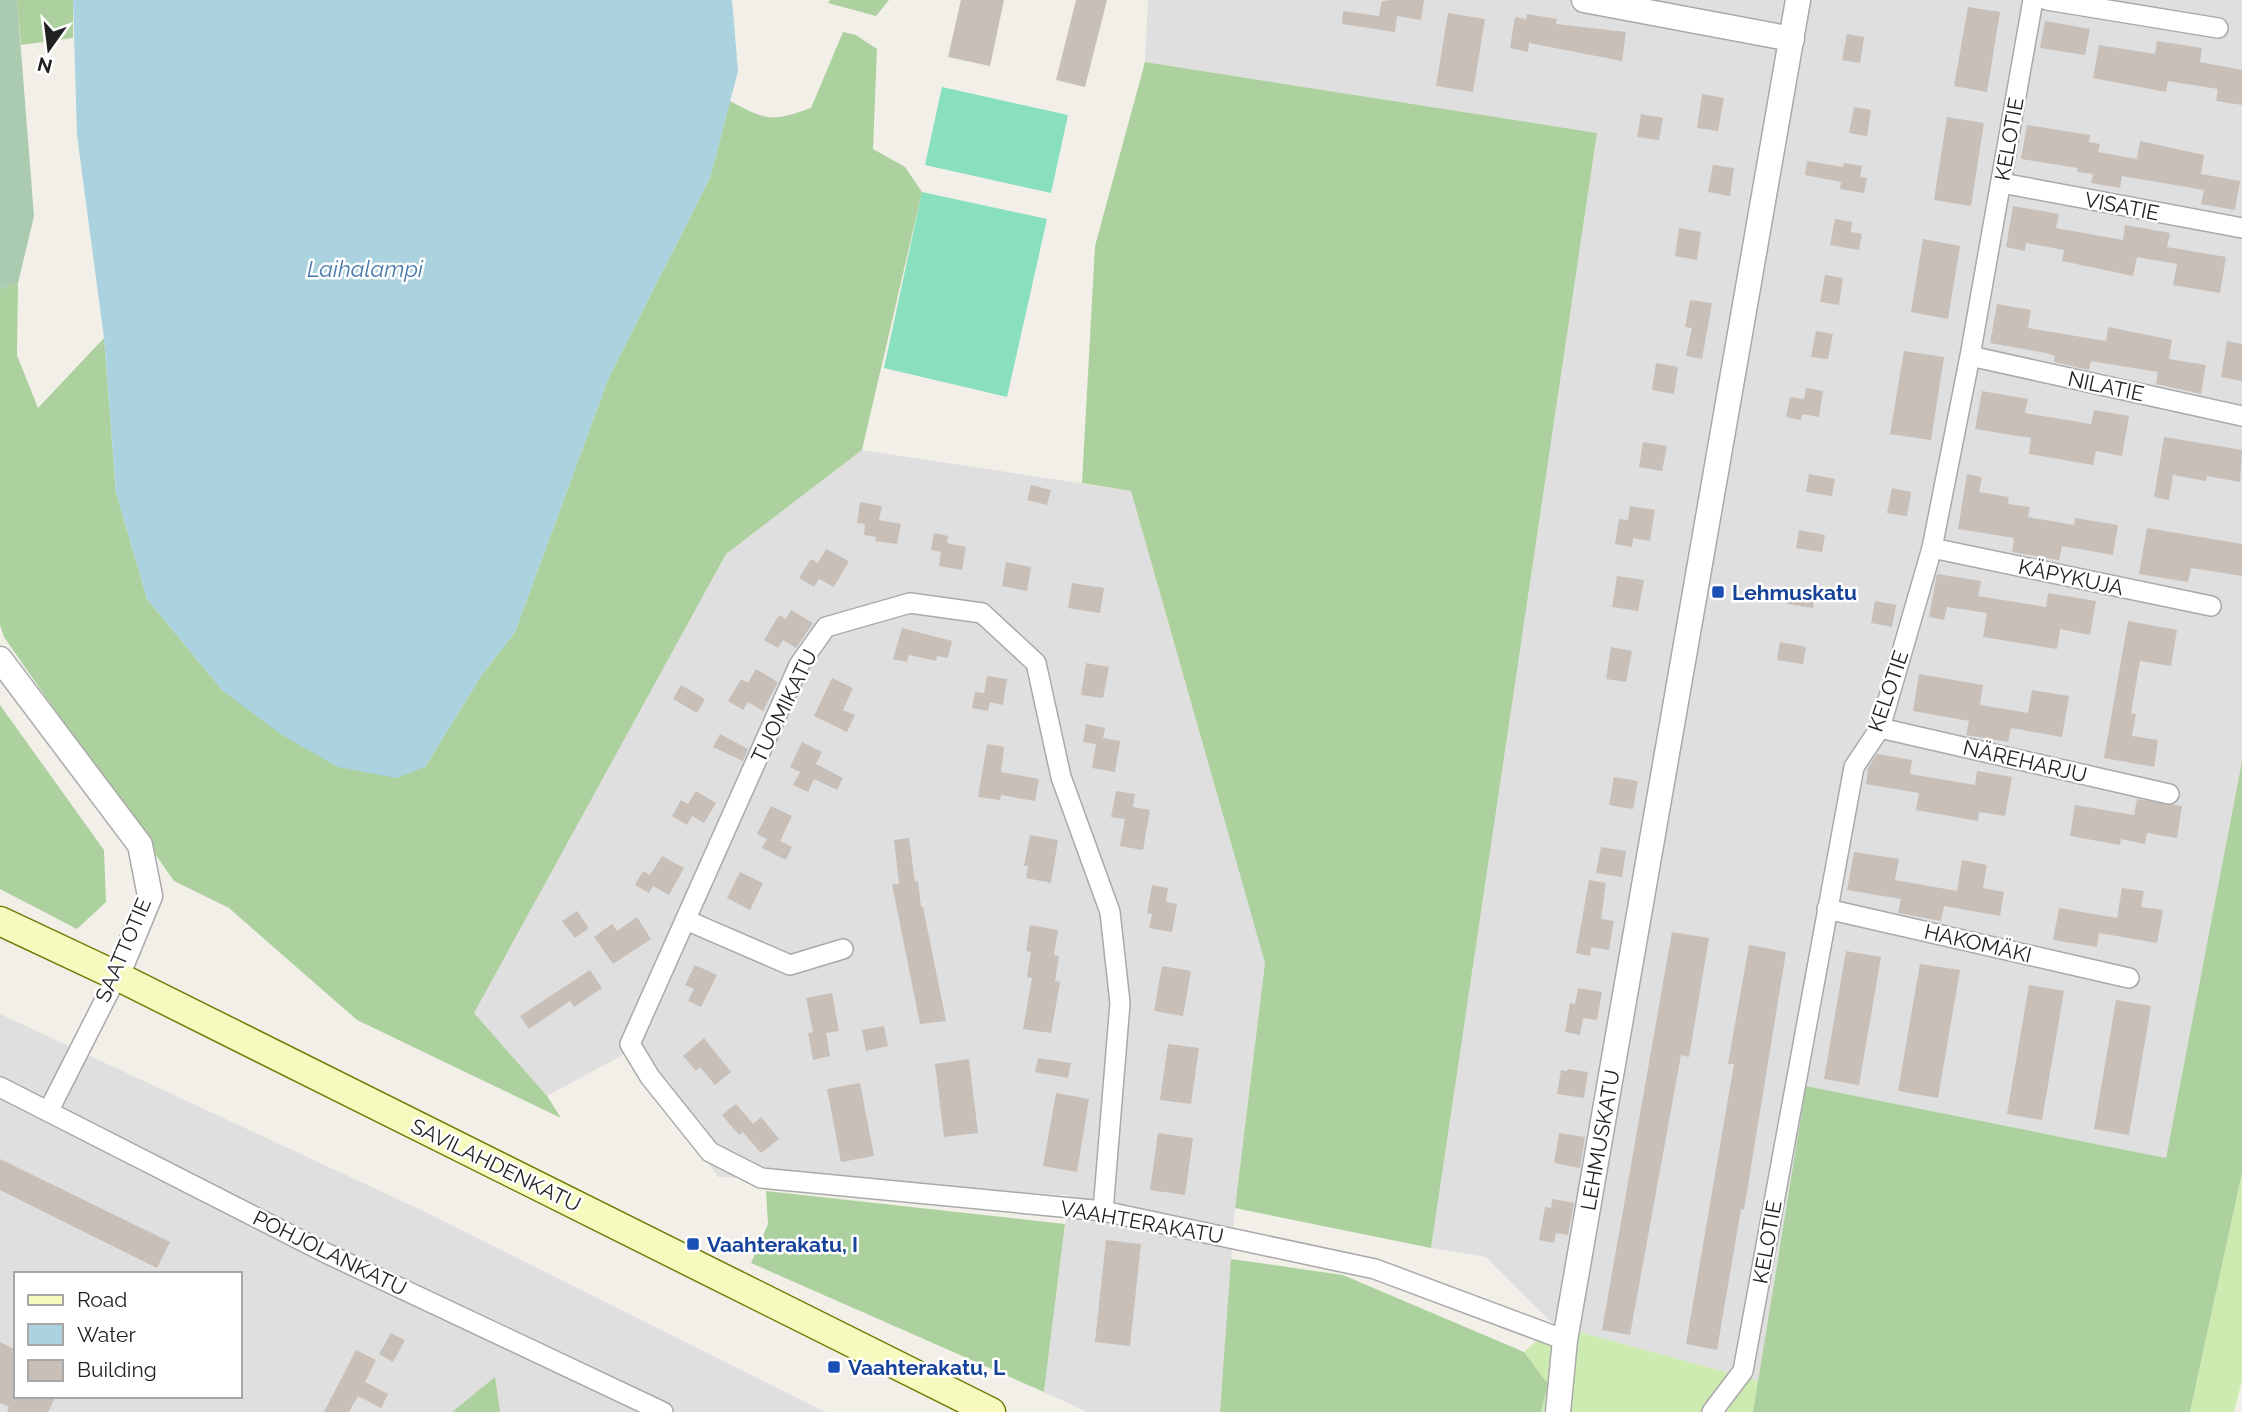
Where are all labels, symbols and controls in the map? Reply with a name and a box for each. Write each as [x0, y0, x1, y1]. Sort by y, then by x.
north arrow [14, 14, 84, 84]
text: N [35, 53, 55, 78]
street label: KELOTIE [1989, 95, 2029, 183]
street label: VISATIE [2083, 187, 2161, 225]
water label: Laihalampi [307, 255, 424, 282]
street label: NILATIE [2066, 366, 2146, 406]
street label: KÄPYKUJA [2016, 554, 2126, 600]
place label: Lehmuskatu [1732, 580, 1857, 605]
marker: Lehmuskatu [1710, 584, 1726, 600]
street label: TUOMIKATU [746, 645, 822, 767]
street label: KELOTIE [1863, 647, 1913, 735]
street label: NÄREHARJU [1961, 735, 2089, 787]
street label: SAATTOTIE [90, 894, 156, 1006]
street label: HAKOMÄKI [1922, 919, 2034, 967]
street label: LEHMUSKATU [1575, 1068, 1625, 1212]
street label: SAVILAHDENKATU [407, 1113, 585, 1217]
street label: VAAHTERAKATU [1058, 1195, 1226, 1249]
street label: KELOTIE [1747, 1198, 1787, 1286]
street label: POHJOLANKATU [249, 1205, 411, 1301]
place label: Vaahterakatu, I [707, 1232, 858, 1257]
marker: Vaahterakatu, I [685, 1236, 701, 1252]
legend [14, 1272, 242, 1398]
text: Road [77, 1287, 127, 1312]
text: Water [77, 1322, 136, 1347]
place label: Vaahterakatu, L [848, 1355, 1006, 1380]
text: Building [77, 1357, 157, 1382]
marker: Vaahterakatu, L [826, 1359, 842, 1375]

